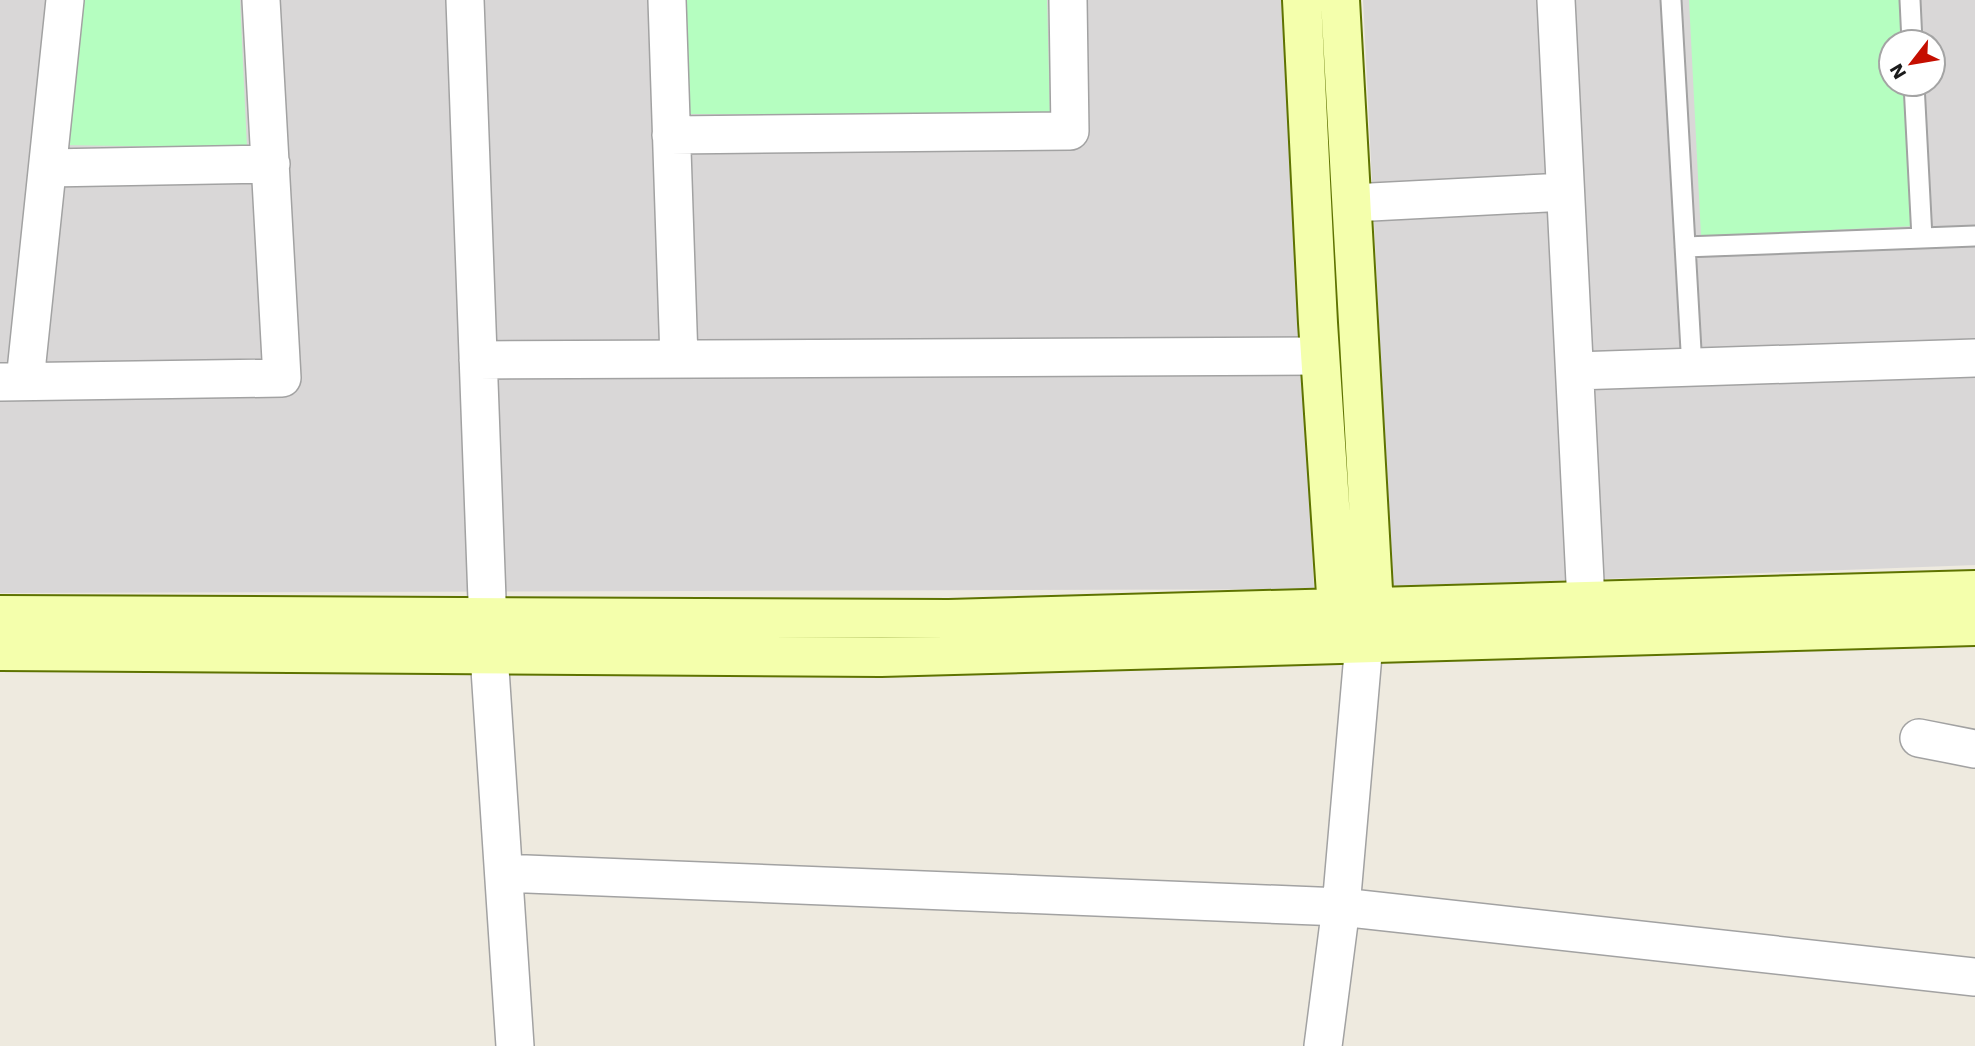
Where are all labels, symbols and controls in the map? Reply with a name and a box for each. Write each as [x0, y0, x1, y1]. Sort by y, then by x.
north arrow [1877, 28, 1947, 98]
text: N [1884, 60, 1911, 83]

